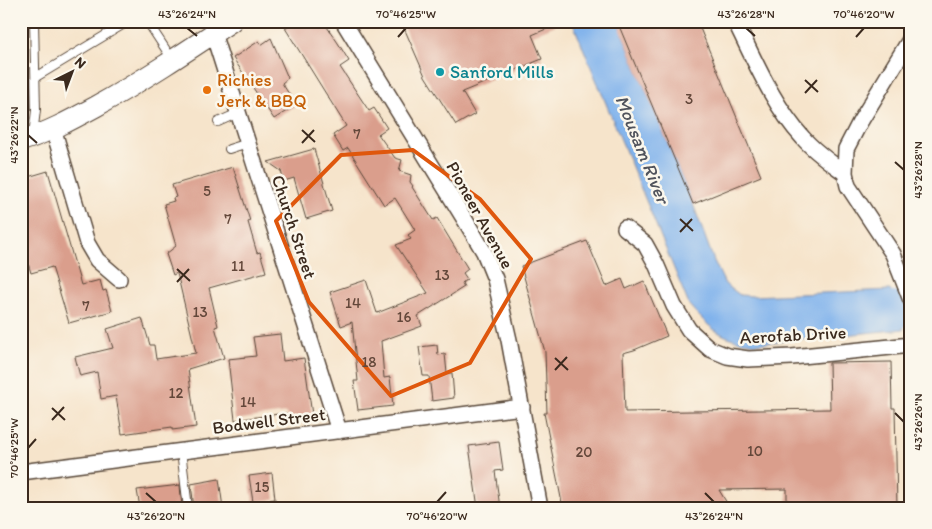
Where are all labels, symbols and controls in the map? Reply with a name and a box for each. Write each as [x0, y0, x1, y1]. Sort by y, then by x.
text: 43°26'24"N [158, 7, 216, 21]
text: 70°46'25"W [376, 7, 436, 21]
text: 43°26'28"N [717, 7, 775, 21]
text: 70°46'20"W [833, 7, 895, 21]
north arrow [48, 48, 98, 98]
text: N [71, 53, 90, 72]
place label: Sanford Mills [450, 61, 554, 83]
marker: Sanford Mills [434, 66, 446, 78]
place label: Richies Jerk & BBQ [217, 69, 307, 112]
marker: Richies Jerk & BBQ [201, 84, 213, 96]
house number: 3 [685, 90, 693, 108]
water label: Mousam River [610, 92, 676, 209]
text: 43°26'22"N [7, 106, 21, 164]
house number: 7 [353, 125, 361, 143]
text: 43°26'28"N [911, 141, 925, 199]
street label: Pioneer Avenue [441, 157, 519, 273]
street label: Church Street [267, 172, 321, 282]
house number: 5 [203, 182, 211, 200]
house number: 7 [224, 210, 232, 228]
house number: 11 [231, 257, 245, 275]
house number: 13 [434, 266, 450, 284]
house number: 14 [345, 294, 361, 312]
house number: 7 [82, 297, 90, 315]
house number: 13 [192, 303, 208, 321]
house number: 16 [397, 308, 412, 326]
street label: Aerofab Drive [739, 321, 847, 349]
house number: 18 [361, 353, 377, 371]
house number: 12 [169, 384, 184, 402]
house number: 14 [240, 393, 256, 411]
text: 43°26'26"N [911, 393, 925, 451]
street label: Bodwell Street [211, 403, 327, 439]
text: 70°46'25"W [7, 418, 21, 478]
house number: 10 [747, 442, 763, 460]
house number: 20 [575, 443, 593, 461]
house number: 15 [255, 478, 270, 496]
text: 43°26'20"N [127, 509, 185, 523]
text: 70°46'20"W [406, 509, 468, 523]
text: 43°26'24"N [685, 509, 743, 523]

